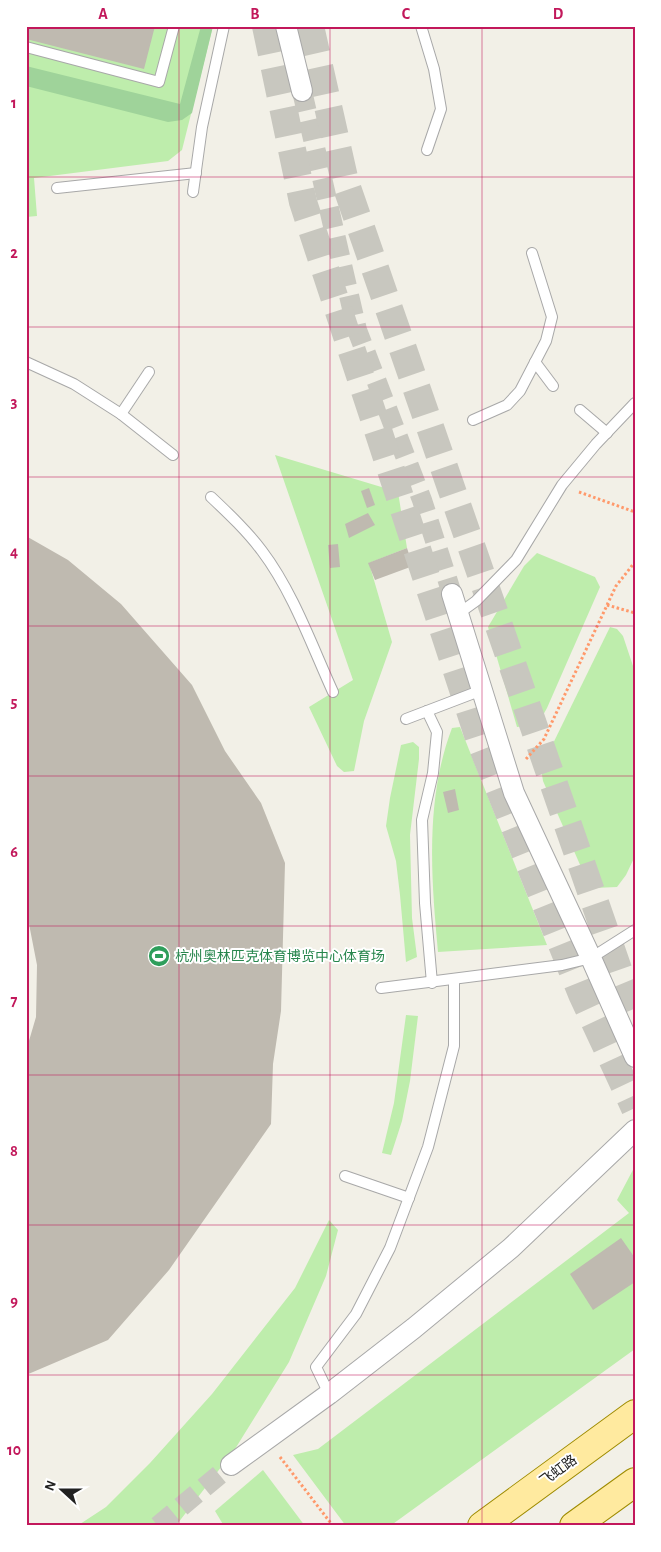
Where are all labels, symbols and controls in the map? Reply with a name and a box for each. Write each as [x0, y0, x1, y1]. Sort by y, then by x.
text: A [98, 6, 108, 22]
text: B [250, 6, 260, 22]
text: C [402, 6, 411, 22]
text: D [553, 6, 564, 22]
text: 1 [11, 95, 17, 111]
text: 2 [10, 245, 18, 261]
text: 3 [11, 394, 18, 410]
text: 4 [10, 544, 18, 560]
text: 5 [11, 694, 18, 710]
text: 6 [10, 844, 18, 860]
sports icon: 杭州奥林匹克体育博览中心体育场 [147, 944, 171, 968]
place label: 杭州奥林匹克体育博览中心体育场 [175, 948, 385, 964]
text: 7 [11, 993, 18, 1009]
text: 8 [10, 1143, 18, 1159]
text: 9 [10, 1293, 18, 1309]
text: 10 [7, 1442, 21, 1458]
street label: 飞虹路 [537, 1452, 580, 1489]
north arrow [38, 1464, 88, 1514]
text: N [43, 1479, 59, 1493]

